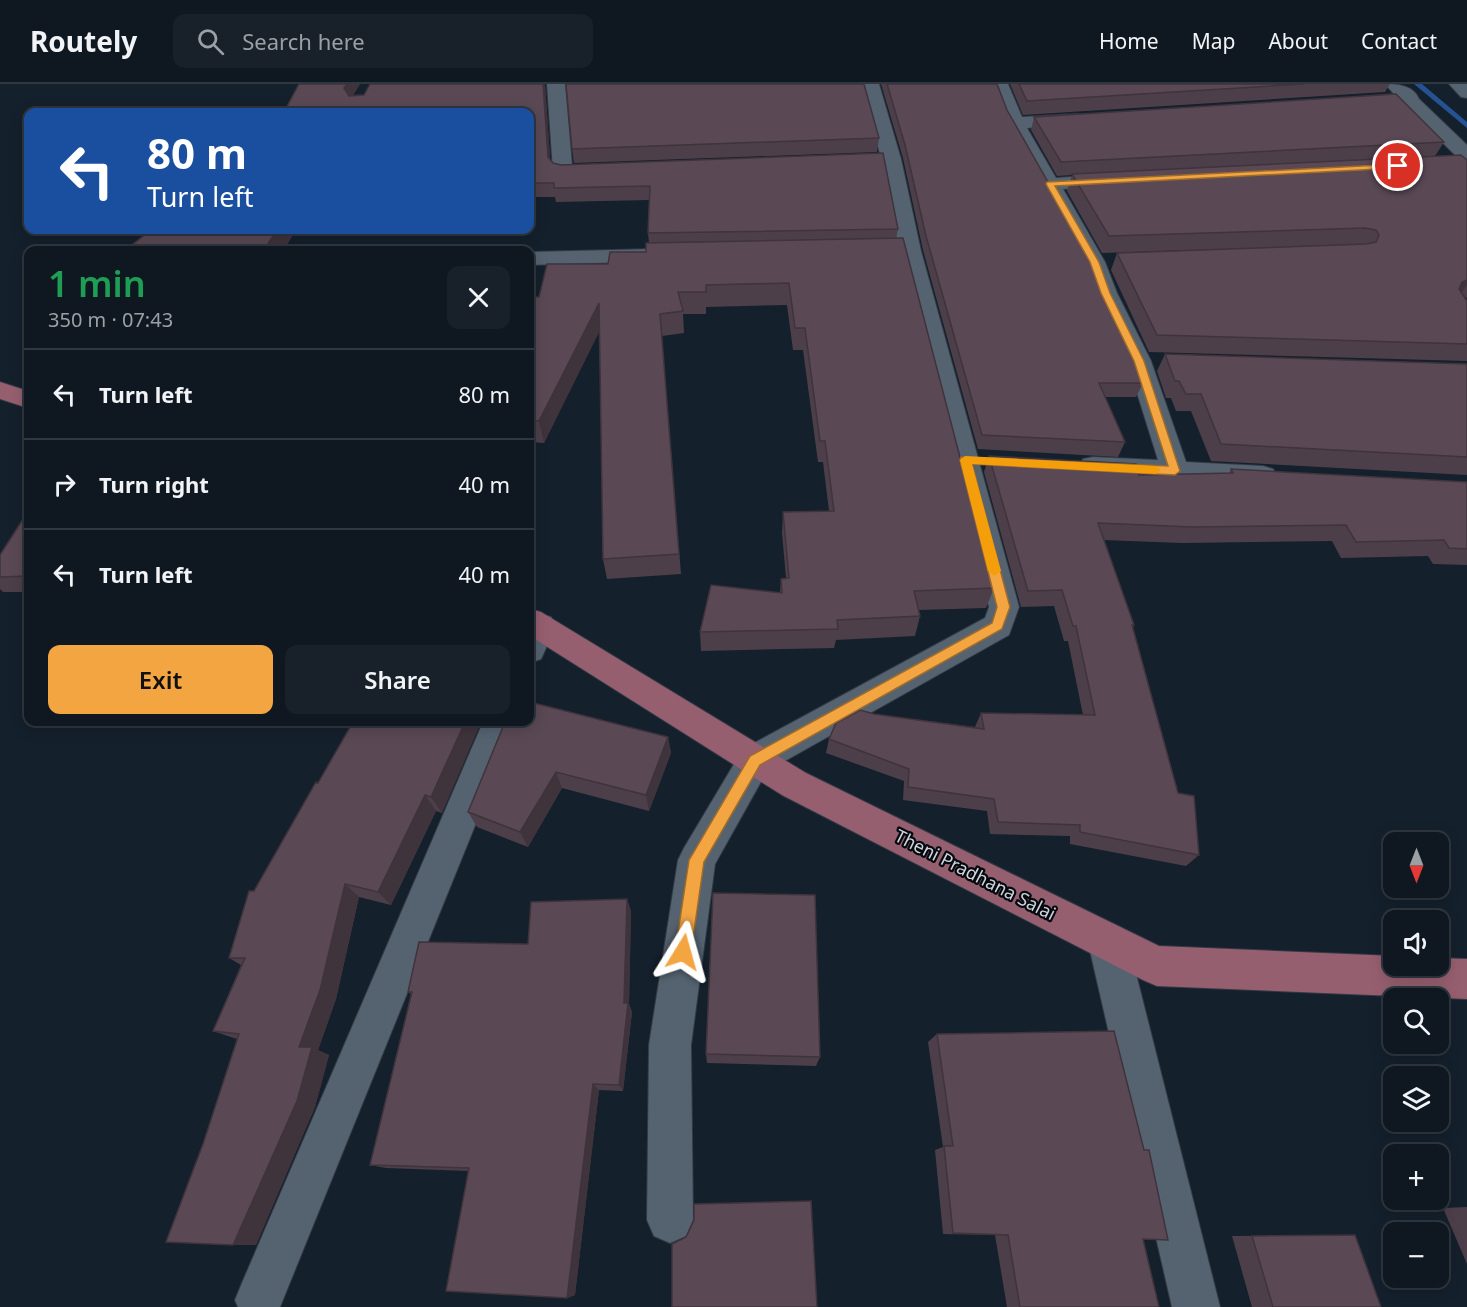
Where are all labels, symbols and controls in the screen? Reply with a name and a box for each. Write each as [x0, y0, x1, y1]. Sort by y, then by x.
search box [173, 14, 593, 68]
text: Routely [30, 22, 137, 60]
icon: search [194, 25, 227, 58]
text: Search here [242, 26, 365, 56]
text: Home [1099, 27, 1159, 55]
text: Map [1192, 27, 1235, 55]
text: About [1268, 27, 1328, 55]
text: Contact [1361, 27, 1437, 55]
text: 80 m [147, 124, 247, 181]
icon: left [48, 132, 126, 210]
pin [1372, 140, 1423, 191]
icon: arrive [1381, 149, 1414, 182]
text: Turn left [147, 178, 253, 215]
text: 1 min [48, 259, 146, 308]
button: close [447, 266, 510, 329]
text: 350 m · 07:43 [48, 306, 173, 333]
icon: left [48, 378, 81, 411]
text: Turn left [99, 379, 193, 409]
text: 80 m [459, 379, 510, 409]
icon: right [48, 468, 81, 501]
text: Turn right [99, 469, 209, 499]
text: 40 m [459, 469, 510, 499]
icon: left [48, 558, 81, 591]
text: Turn left [99, 559, 193, 589]
text: 40 m [459, 559, 510, 589]
button: Exit [48, 645, 273, 714]
button: Share [285, 645, 510, 714]
street label: Theni Pradhana Salai [891, 823, 1060, 925]
north arrow [1383, 832, 1449, 898]
map controls [1383, 832, 1449, 1288]
button: sound [1383, 910, 1449, 976]
position arrow [651, 920, 715, 984]
button: search [1383, 988, 1449, 1054]
button: layers [1383, 1066, 1449, 1132]
button: + [1383, 1144, 1449, 1210]
button: − [1383, 1222, 1449, 1288]

